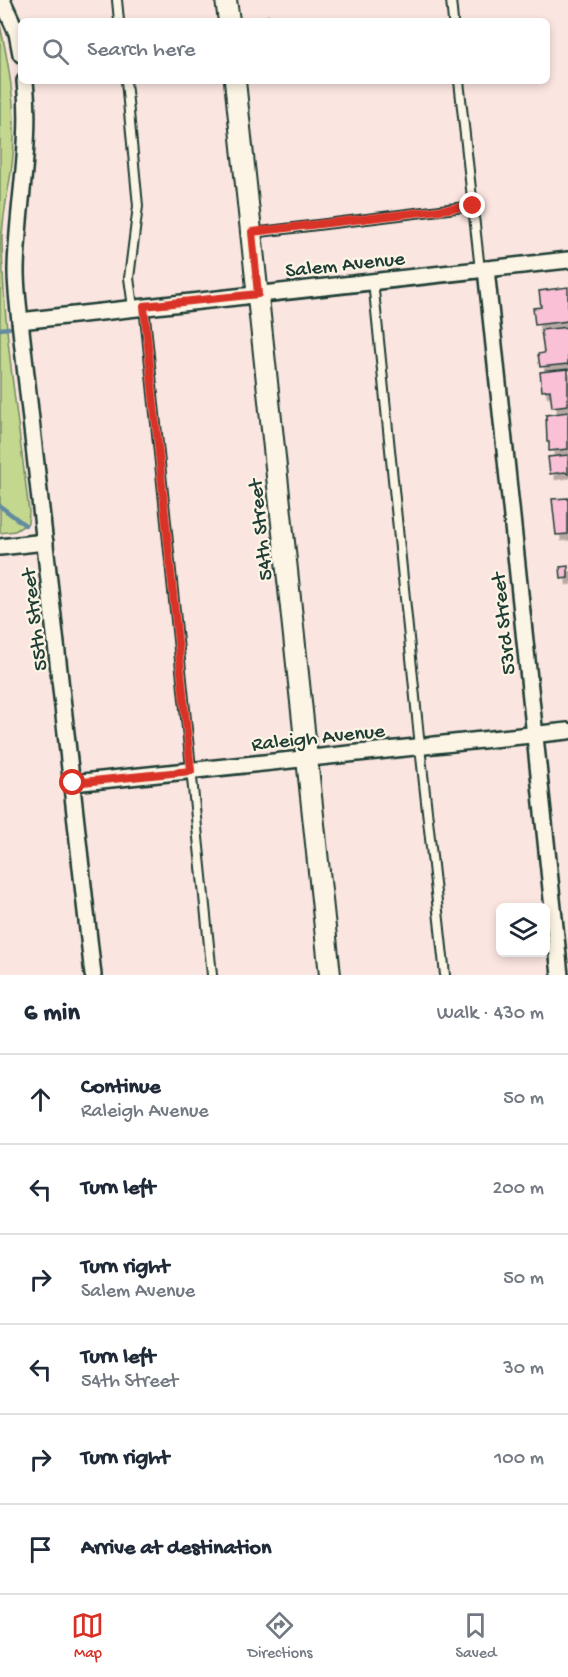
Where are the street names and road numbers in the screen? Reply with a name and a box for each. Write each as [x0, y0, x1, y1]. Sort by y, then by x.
street label: Salem Avenue [284, 248, 407, 285]
street label: 54th Street [244, 475, 280, 582]
street label: 55th Street [18, 565, 55, 672]
street label: 53rd Street [487, 569, 523, 676]
street label: Raleigh Avenue [250, 720, 387, 759]

